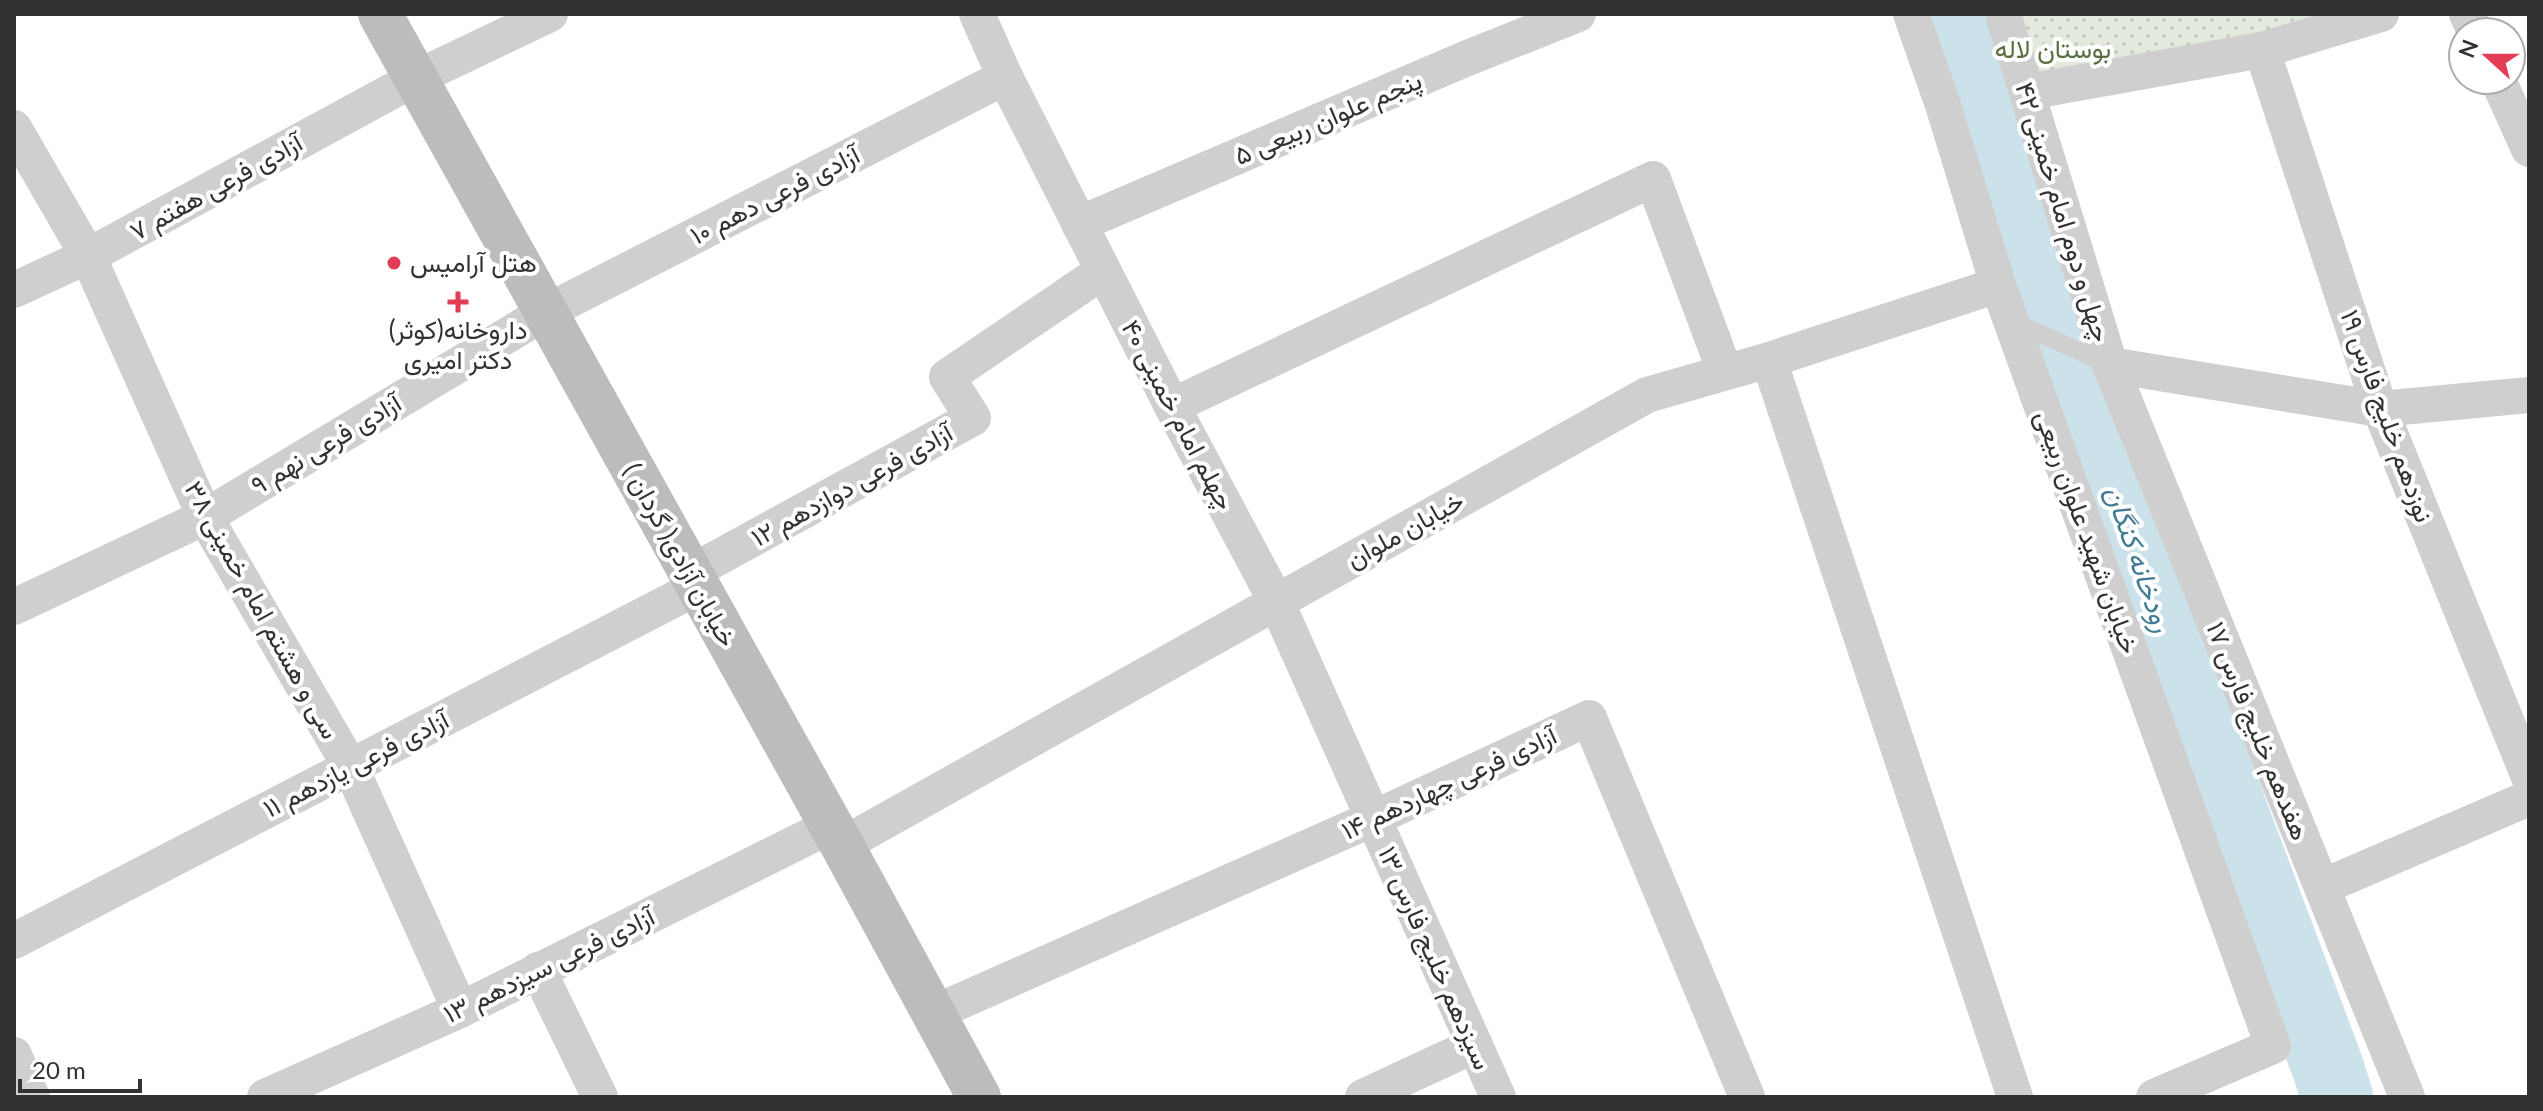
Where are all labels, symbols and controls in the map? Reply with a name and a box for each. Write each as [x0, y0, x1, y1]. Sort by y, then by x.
north arrow [2447, 16, 2527, 96]
park label: بوستان لاله [1995, 32, 2111, 65]
text: N [2452, 36, 2484, 61]
street label: پنجم علوان ربیعی ۵ [1229, 63, 1427, 174]
street label: چهل و دوم امام خمینی ۴۲ [2006, 78, 2119, 346]
street label: آزادی فرعی هفتم ۷ [124, 125, 310, 249]
street label: آزادی فرعی دهم ۱۰ [685, 137, 867, 252]
place label: هتل آرامیس [410, 246, 537, 279]
marker: هتل آرامیس [385, 254, 403, 272]
marker: داروخانه(کوثر) دکتر امیری [449, 293, 467, 311]
street label: نوزدهم خلیج فارس ۱۹ [2332, 305, 2441, 527]
place label: داروخانه(کوثر) دکتر امیری [389, 313, 527, 376]
street label: چهلم امام خمینی ۴۰ [1113, 314, 1242, 516]
street label: آزادی فرعی نهم ۹ [245, 385, 409, 502]
street label: خیابان شهید علوان ربیعی [2028, 406, 2147, 658]
street label: آزادی فرعی دوازدهم ۱۲ [745, 415, 960, 554]
street label: خیابان آزادی( گردان ) [616, 457, 745, 652]
street label: سی و هشتم امام خمینی ۳۸ [177, 475, 347, 745]
water label: رودخانه کنگان [2097, 481, 2181, 637]
street label: خیابان ملوان [1340, 484, 1469, 575]
street label: هفدهم خلیج فارس ۱۷ [2198, 617, 2317, 846]
street label: آزادی فرعی یازدهم ۱۱ [257, 702, 456, 825]
street label: آزادی فرعی چهاردهم ۱۴ [1336, 717, 1564, 849]
street label: سیزدهم خلیج فارس ۱۳ [1370, 841, 1500, 1075]
street label: آزادی فرعی سیزدهم ۱۳ [438, 898, 662, 1031]
scale bar [20, 1043, 140, 1093]
text: 20 m [32, 1055, 86, 1084]

